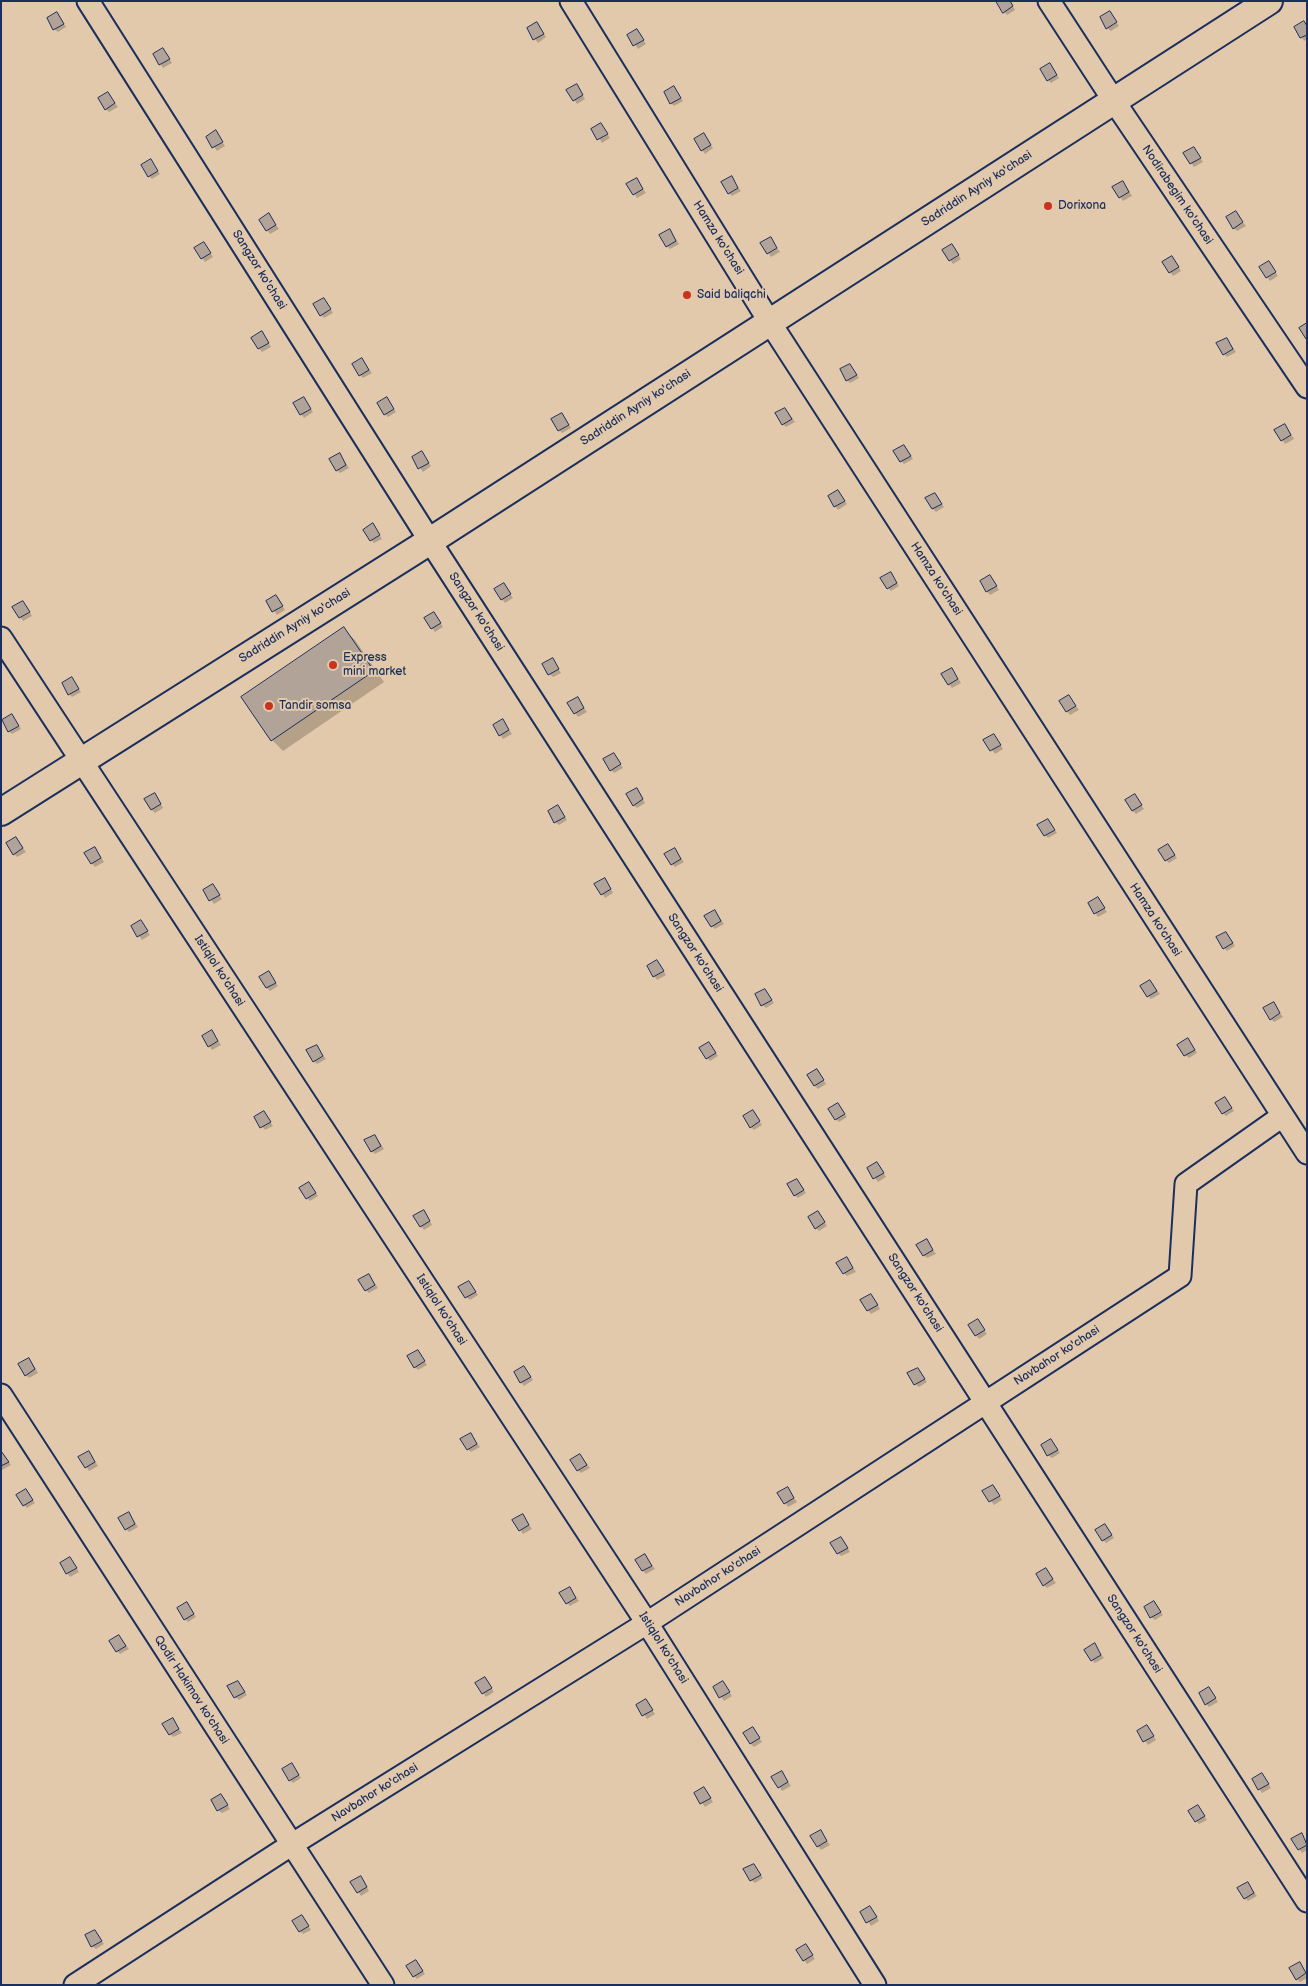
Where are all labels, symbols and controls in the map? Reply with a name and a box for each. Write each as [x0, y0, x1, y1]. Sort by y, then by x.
street label: Nodirabegim ko'chasi [1138, 143, 1216, 247]
street label: Sadriddin Ayniy ko'chasi [919, 148, 1035, 230]
street label: Hamza ko'chasi [690, 198, 746, 278]
place label: Dorixona [1058, 199, 1106, 213]
marker: Dorixona [1042, 200, 1054, 212]
street label: Sangzor ko'chasi [229, 228, 289, 312]
place label: Said baliqchi [697, 288, 766, 302]
marker: Said baliqchi [681, 289, 693, 301]
street label: Sadriddin Ayniy ko'chasi [578, 367, 694, 449]
street label: Hamza ko'chasi [907, 540, 965, 618]
street label: Sangzor ko'chasi [445, 570, 507, 654]
street label: Sadriddin Ayniy ko'chasi [237, 586, 353, 666]
place label: Express mini market [343, 651, 406, 679]
marker: Express mini market [327, 659, 339, 671]
place label: Tandir somsa [279, 699, 351, 713]
marker: Tandir somsa [263, 700, 275, 712]
street label: Hamza ko'chasi [1126, 881, 1184, 959]
street label: Sangzor ko'chasi [664, 911, 726, 995]
street label: Istiqlol ko'chasi [191, 933, 247, 1009]
street label: Sangzor ko'chasi [884, 1251, 946, 1335]
street label: Istiqlol ko'chasi [413, 1272, 469, 1348]
street label: Navbahor ko'chasi [1011, 1323, 1103, 1389]
street label: Navbahor ko'chasi [672, 1544, 764, 1610]
street label: Sangzor ko'chasi [1103, 1592, 1165, 1676]
street label: Istiqlol ko'chasi [635, 1609, 691, 1687]
street label: Qodir Hakimov ko'chasi [150, 1633, 232, 1747]
street label: Navbahor ko'chasi [329, 1761, 421, 1825]

